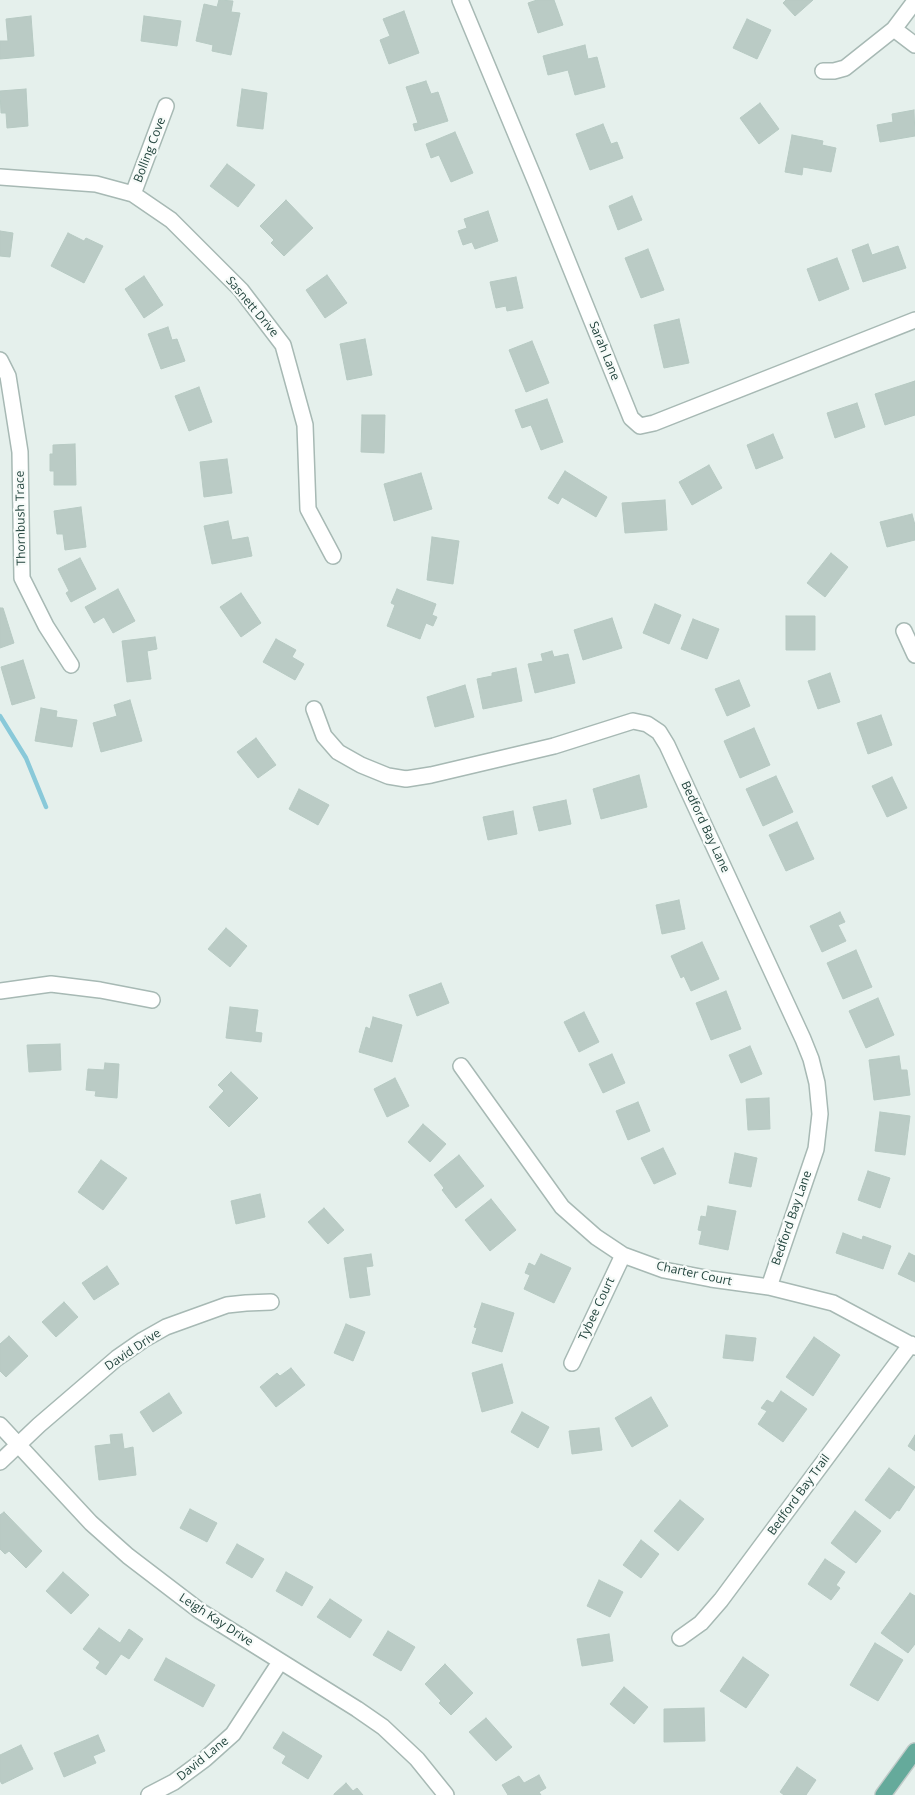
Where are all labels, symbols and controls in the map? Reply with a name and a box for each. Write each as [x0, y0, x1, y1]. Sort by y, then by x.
street label: Bolling Cove [131, 115, 169, 185]
street label: Sasnett Drive [223, 274, 281, 340]
street label: Sarah Lane [586, 319, 622, 383]
street label: Thornbush Trace [13, 470, 29, 566]
street label: Bedford Bay Lane [678, 779, 732, 875]
street label: Bedford Bay Lane [769, 1169, 815, 1267]
street label: Charter Court [655, 1259, 733, 1289]
street label: Tybee Court [576, 1275, 618, 1343]
street label: David Drive [102, 1326, 164, 1374]
street label: Bedford Bay Trail [765, 1452, 833, 1538]
street label: Leigh Kay Drive [176, 1591, 256, 1649]
street label: David Lane [174, 1734, 232, 1784]

